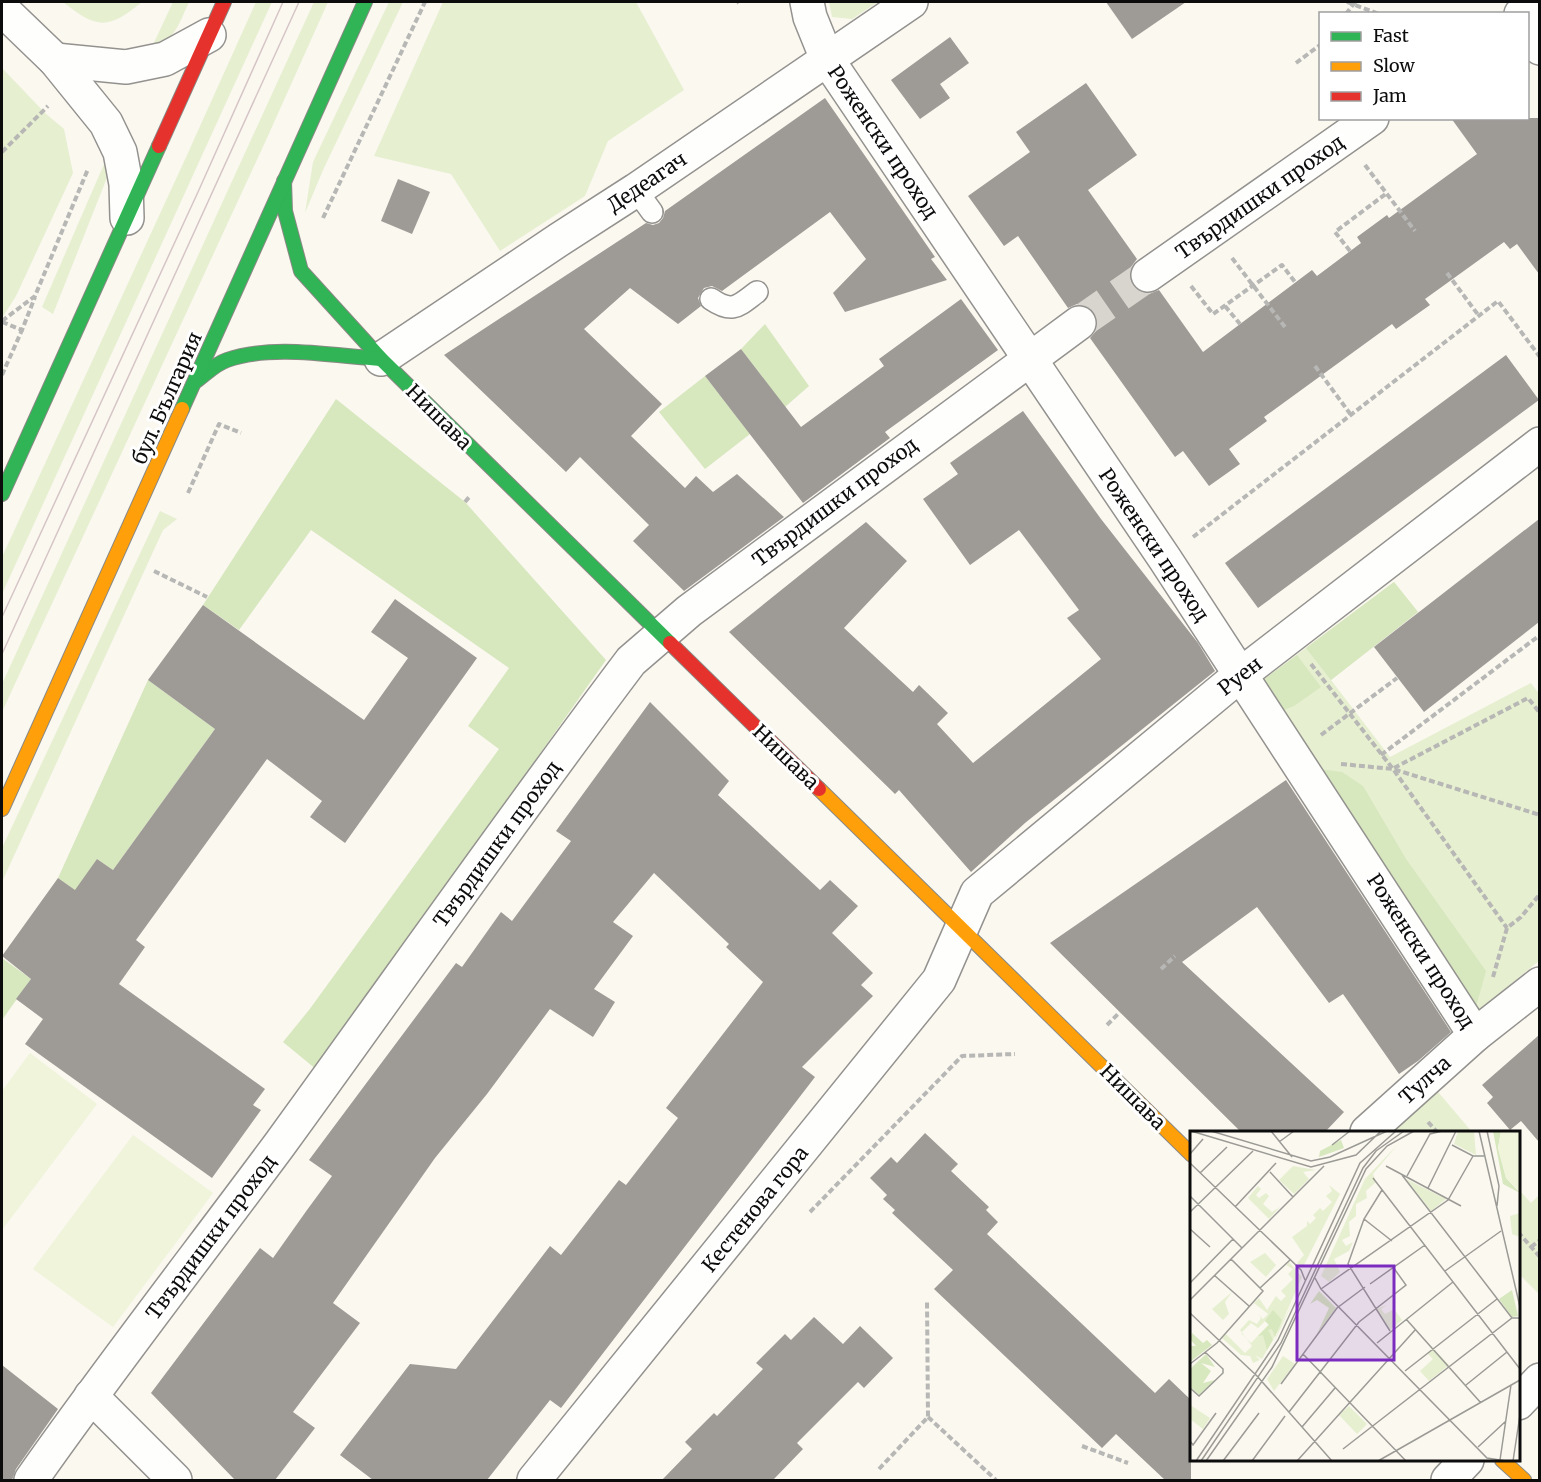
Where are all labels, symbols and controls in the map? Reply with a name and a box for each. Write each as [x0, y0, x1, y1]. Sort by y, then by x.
legend [1319, 12, 1529, 120]
text: Fast [1373, 24, 1409, 47]
text: Slow [1373, 54, 1416, 77]
street label: Роженски проход [823, 60, 944, 223]
text: Jam [1372, 84, 1407, 107]
street label: Твърдишки проход [1171, 129, 1349, 264]
street label: Дедеагач [602, 146, 691, 217]
street label: бул. България [126, 328, 207, 468]
street label: Нишава [401, 379, 478, 455]
street label: Твърдишки проход [747, 431, 922, 572]
street label: Роженски проход [1094, 463, 1215, 626]
street label: Руен [1213, 651, 1267, 701]
street label: Нишава [748, 719, 825, 794]
street label: Твърдишки проход [428, 755, 566, 932]
street label: Роженски проход [1362, 869, 1481, 1033]
street label: Тулча [1394, 1050, 1456, 1109]
street label: Нишава [1095, 1059, 1172, 1135]
inset map [1190, 1131, 1520, 1461]
street label: Кестенова гора [696, 1140, 813, 1277]
street label: Твърдишки проход [140, 1149, 281, 1324]

